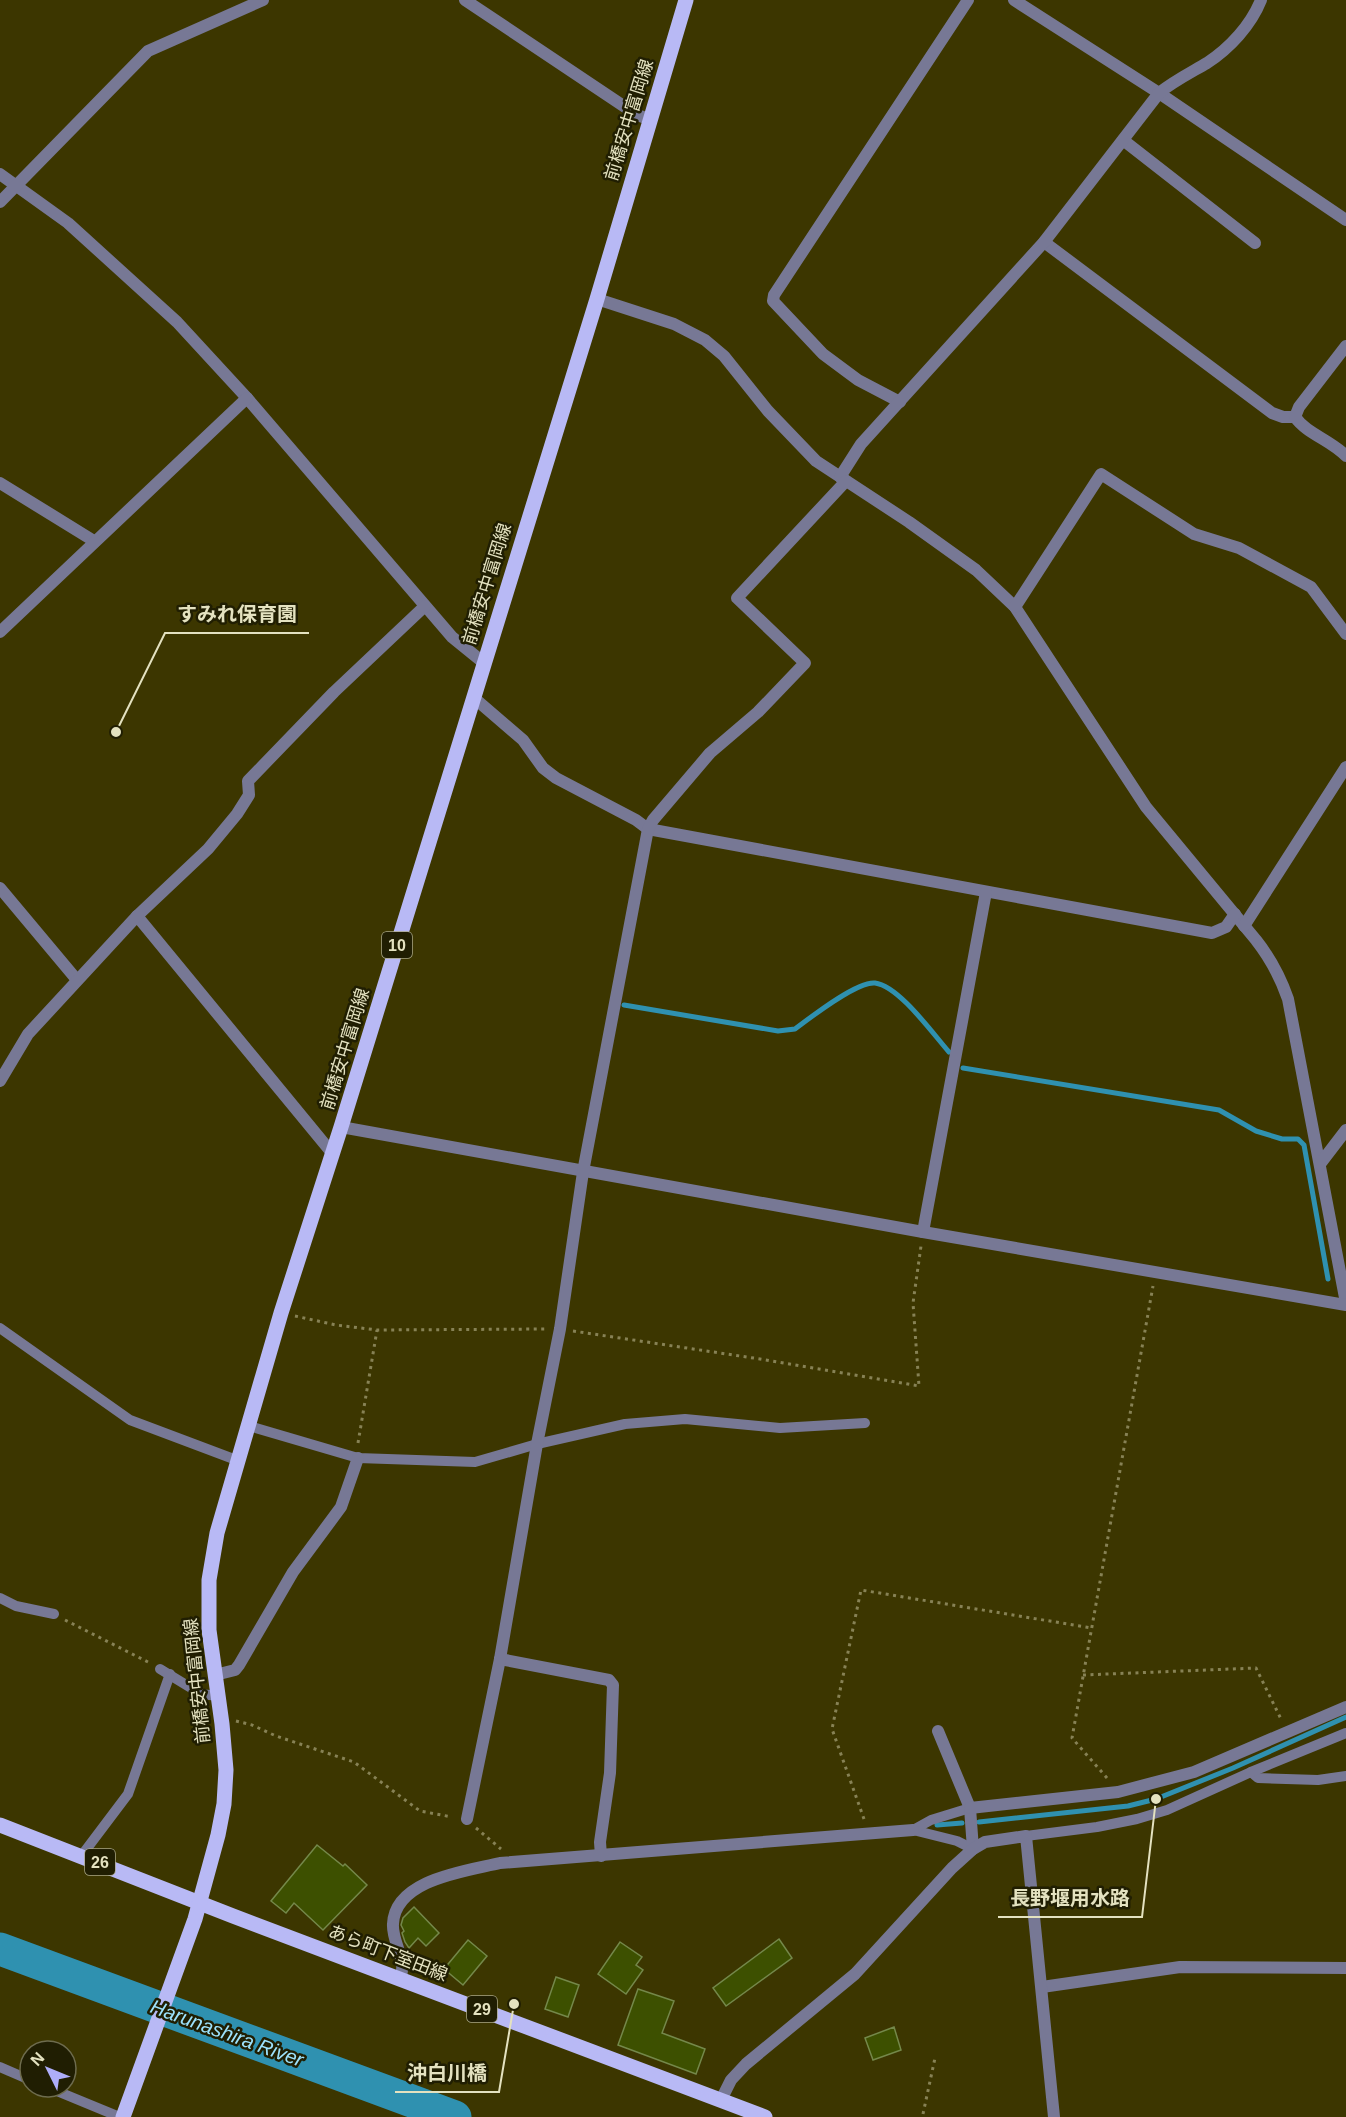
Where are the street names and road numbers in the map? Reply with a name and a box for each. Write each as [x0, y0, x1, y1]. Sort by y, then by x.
street label: 前橋安中富岡線 [601, 57, 657, 183]
street label: 前橋安中富岡線 [459, 521, 515, 647]
road number: 10 [382, 932, 412, 958]
street label: 前橋安中富岡線 [317, 986, 373, 1112]
street label: 前橋安中富岡線 [180, 1617, 214, 1745]
road number: 26 [85, 1849, 115, 1875]
street label: あら町下室田線 [326, 1921, 450, 1985]
road number: 29 [467, 1996, 497, 2022]

